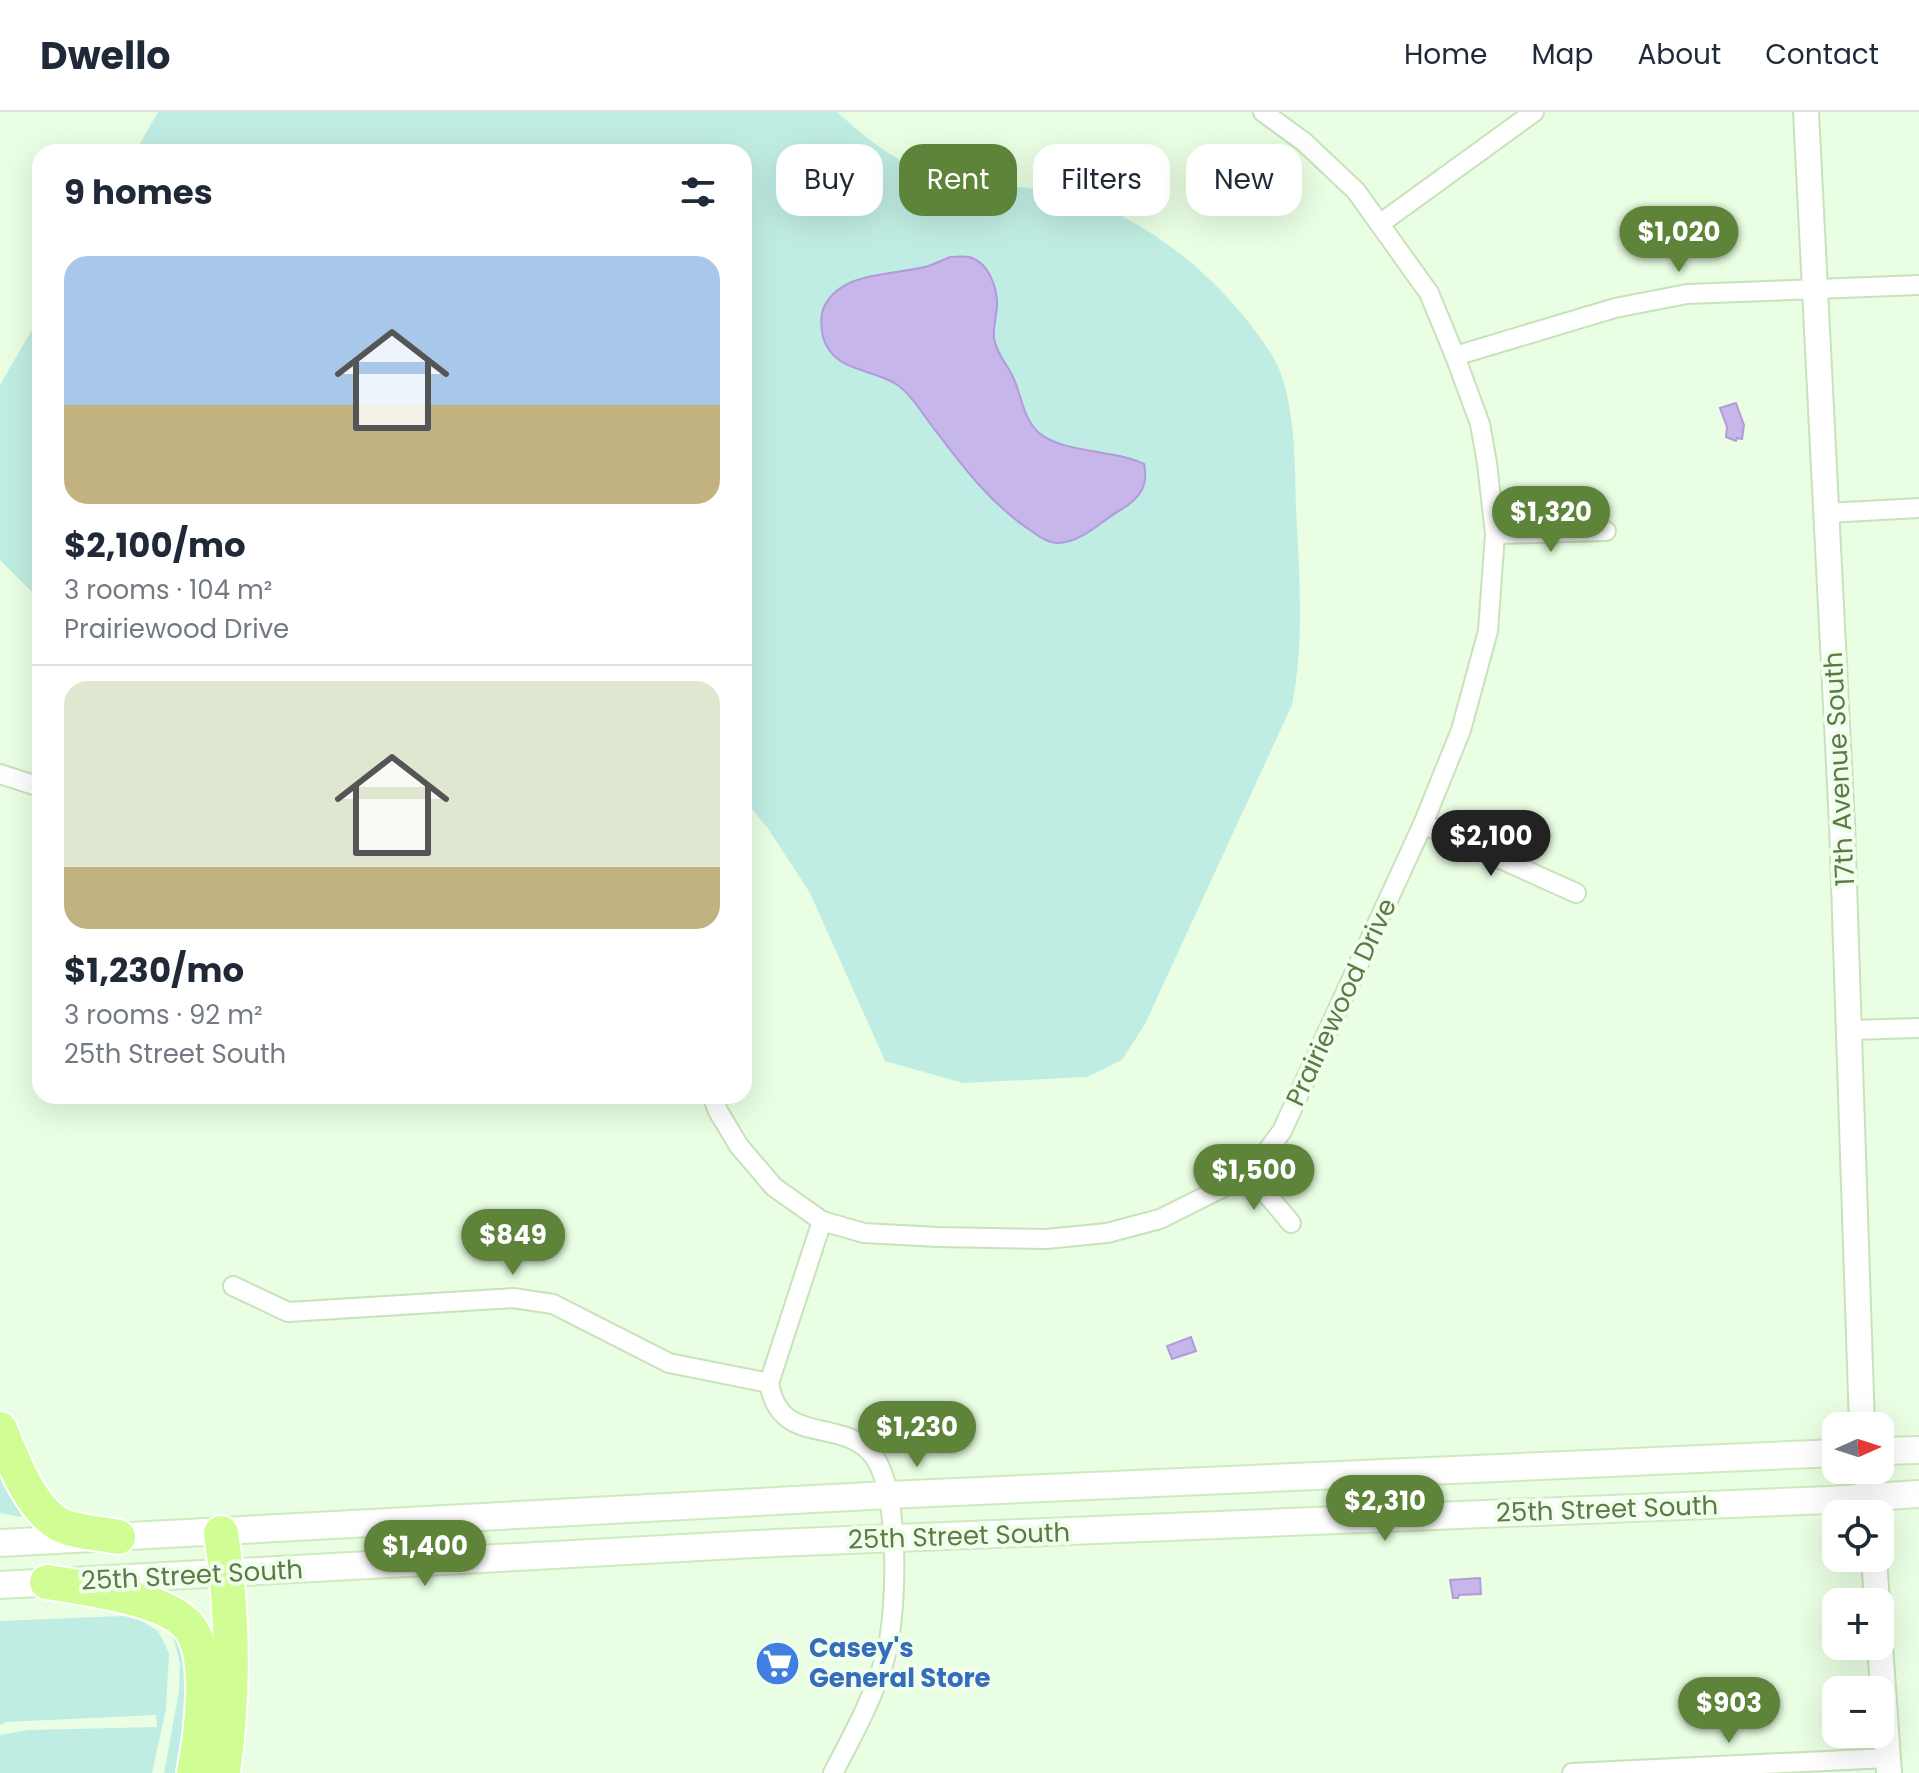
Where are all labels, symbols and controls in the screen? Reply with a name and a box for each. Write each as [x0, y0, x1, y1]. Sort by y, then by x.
text: Dwello [40, 29, 171, 82]
text: Home [1404, 35, 1487, 74]
text: Map [1531, 35, 1593, 74]
text: About [1637, 35, 1721, 74]
text: Contact [1765, 35, 1879, 74]
chip: Buy [776, 144, 883, 216]
chip: Rent [899, 144, 1017, 216]
chip: Filters [1033, 144, 1170, 216]
chip: New [1186, 144, 1302, 216]
text: 9 homes [64, 168, 213, 216]
icon: filters [676, 170, 720, 214]
pin: $1,020 [1614, 206, 1744, 274]
text: $1,020 [1637, 214, 1721, 250]
icon: home [320, 308, 464, 452]
pin: $1,320 [1486, 486, 1616, 554]
text: $1,320 [1510, 494, 1592, 530]
text: $2,100/mo [64, 521, 246, 569]
text: 3 rooms · 104 m² [64, 572, 272, 608]
text: Prairiewood Drive [64, 611, 289, 647]
street label: 17th Avenue South [1815, 651, 1863, 887]
icon: home [320, 733, 464, 877]
pin: $2,100 [1426, 810, 1556, 878]
text: $2,100 [1449, 818, 1533, 854]
street label: Prairiewood Drive [1277, 892, 1405, 1112]
text: $1,230/mo [64, 946, 244, 994]
text: 3 rooms · 92 m² [64, 997, 263, 1033]
text: 25th Street South [64, 1036, 286, 1072]
pin: $1,500 [1189, 1144, 1319, 1212]
text: $1,500 [1211, 1152, 1297, 1188]
pin: $849 [466, 1209, 560, 1277]
text: $849 [479, 1217, 547, 1253]
pin: $1,230 [852, 1401, 982, 1469]
text: $1,230 [876, 1409, 958, 1445]
north arrow [1822, 1412, 1894, 1484]
map controls [1822, 1412, 1894, 1748]
pin: $2,310 [1320, 1475, 1450, 1543]
text: $2,310 [1344, 1483, 1426, 1519]
street label: 25th Street South [1495, 1487, 1719, 1531]
button: locate [1822, 1500, 1894, 1572]
street label: 25th Street South [847, 1514, 1071, 1558]
pin: $1,400 [360, 1520, 490, 1588]
text: $1,400 [382, 1528, 468, 1564]
street label: 25th Street South [80, 1551, 304, 1599]
button: + [1822, 1588, 1894, 1660]
place label: Casey's General Store [809, 1630, 991, 1696]
supermarket icon: Casey's General Store [754, 1639, 802, 1687]
button: − [1822, 1676, 1894, 1748]
pin: $903 [1682, 1677, 1776, 1745]
text: $903 [1696, 1685, 1762, 1721]

